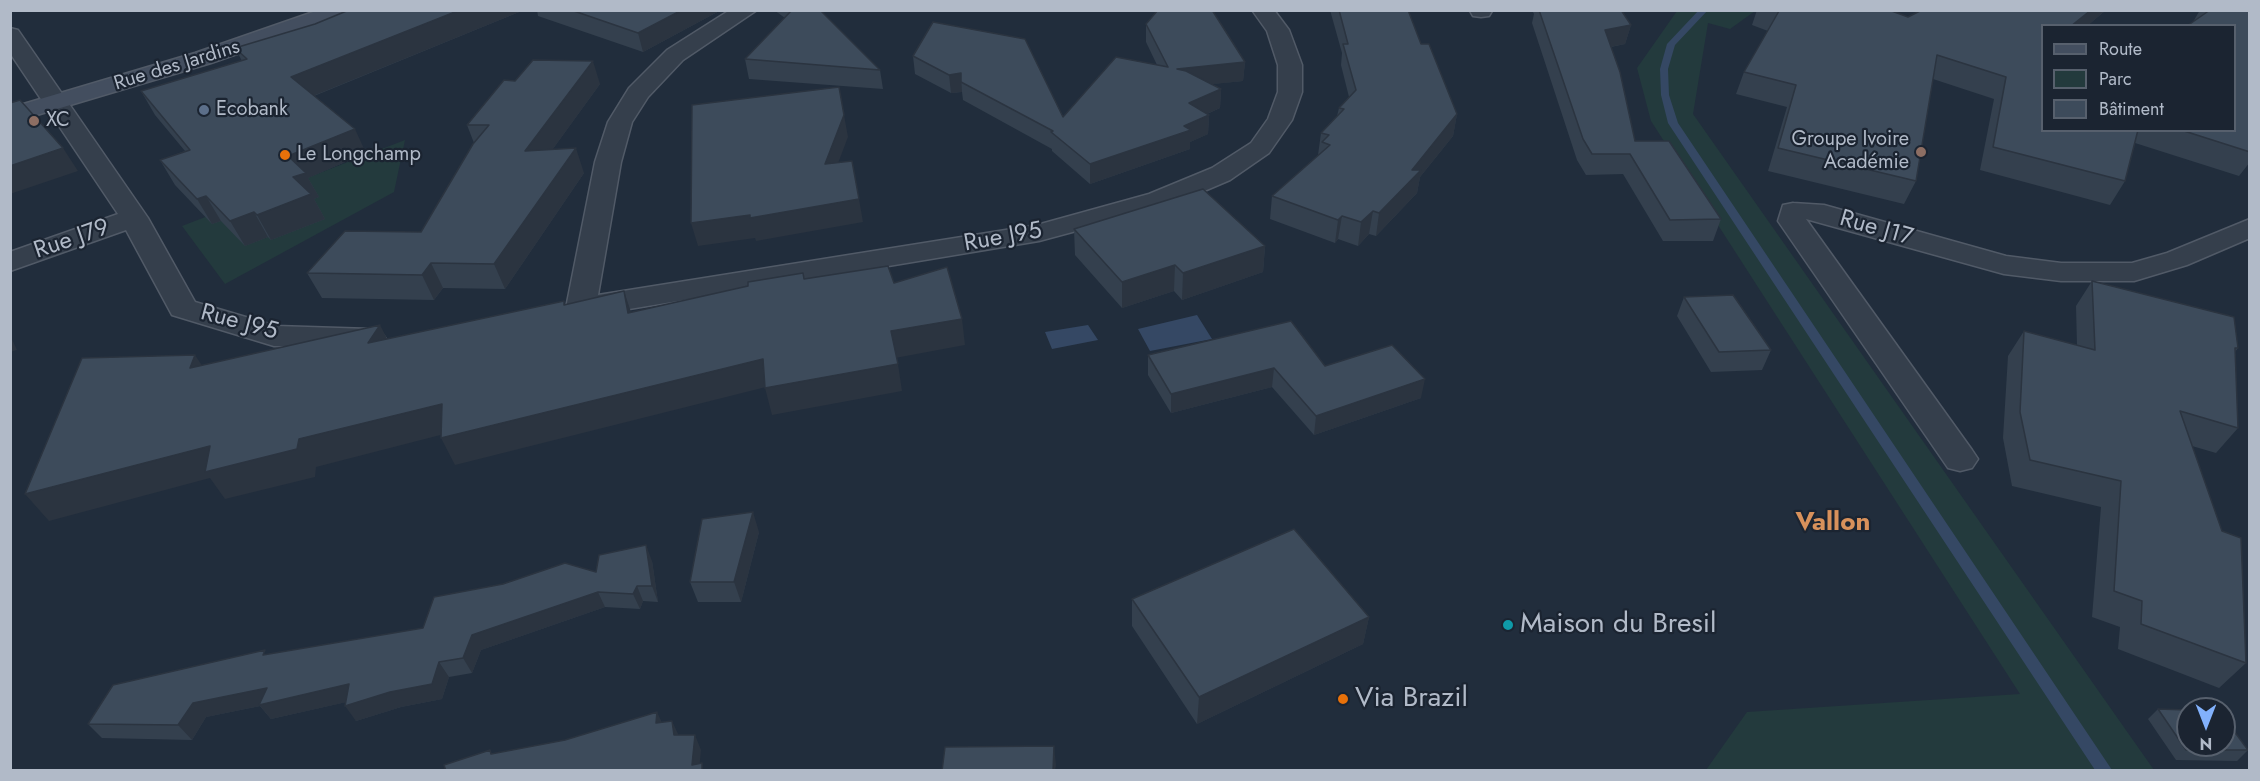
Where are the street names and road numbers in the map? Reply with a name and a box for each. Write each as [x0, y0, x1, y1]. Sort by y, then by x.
street label: Rue des Jardins [111, 35, 243, 97]
street label: Rue J17 [1836, 205, 1916, 253]
street label: Rue J79 [31, 214, 113, 266]
street label: Rue J95 [962, 217, 1044, 259]
street label: Rue J95 [197, 299, 281, 347]

